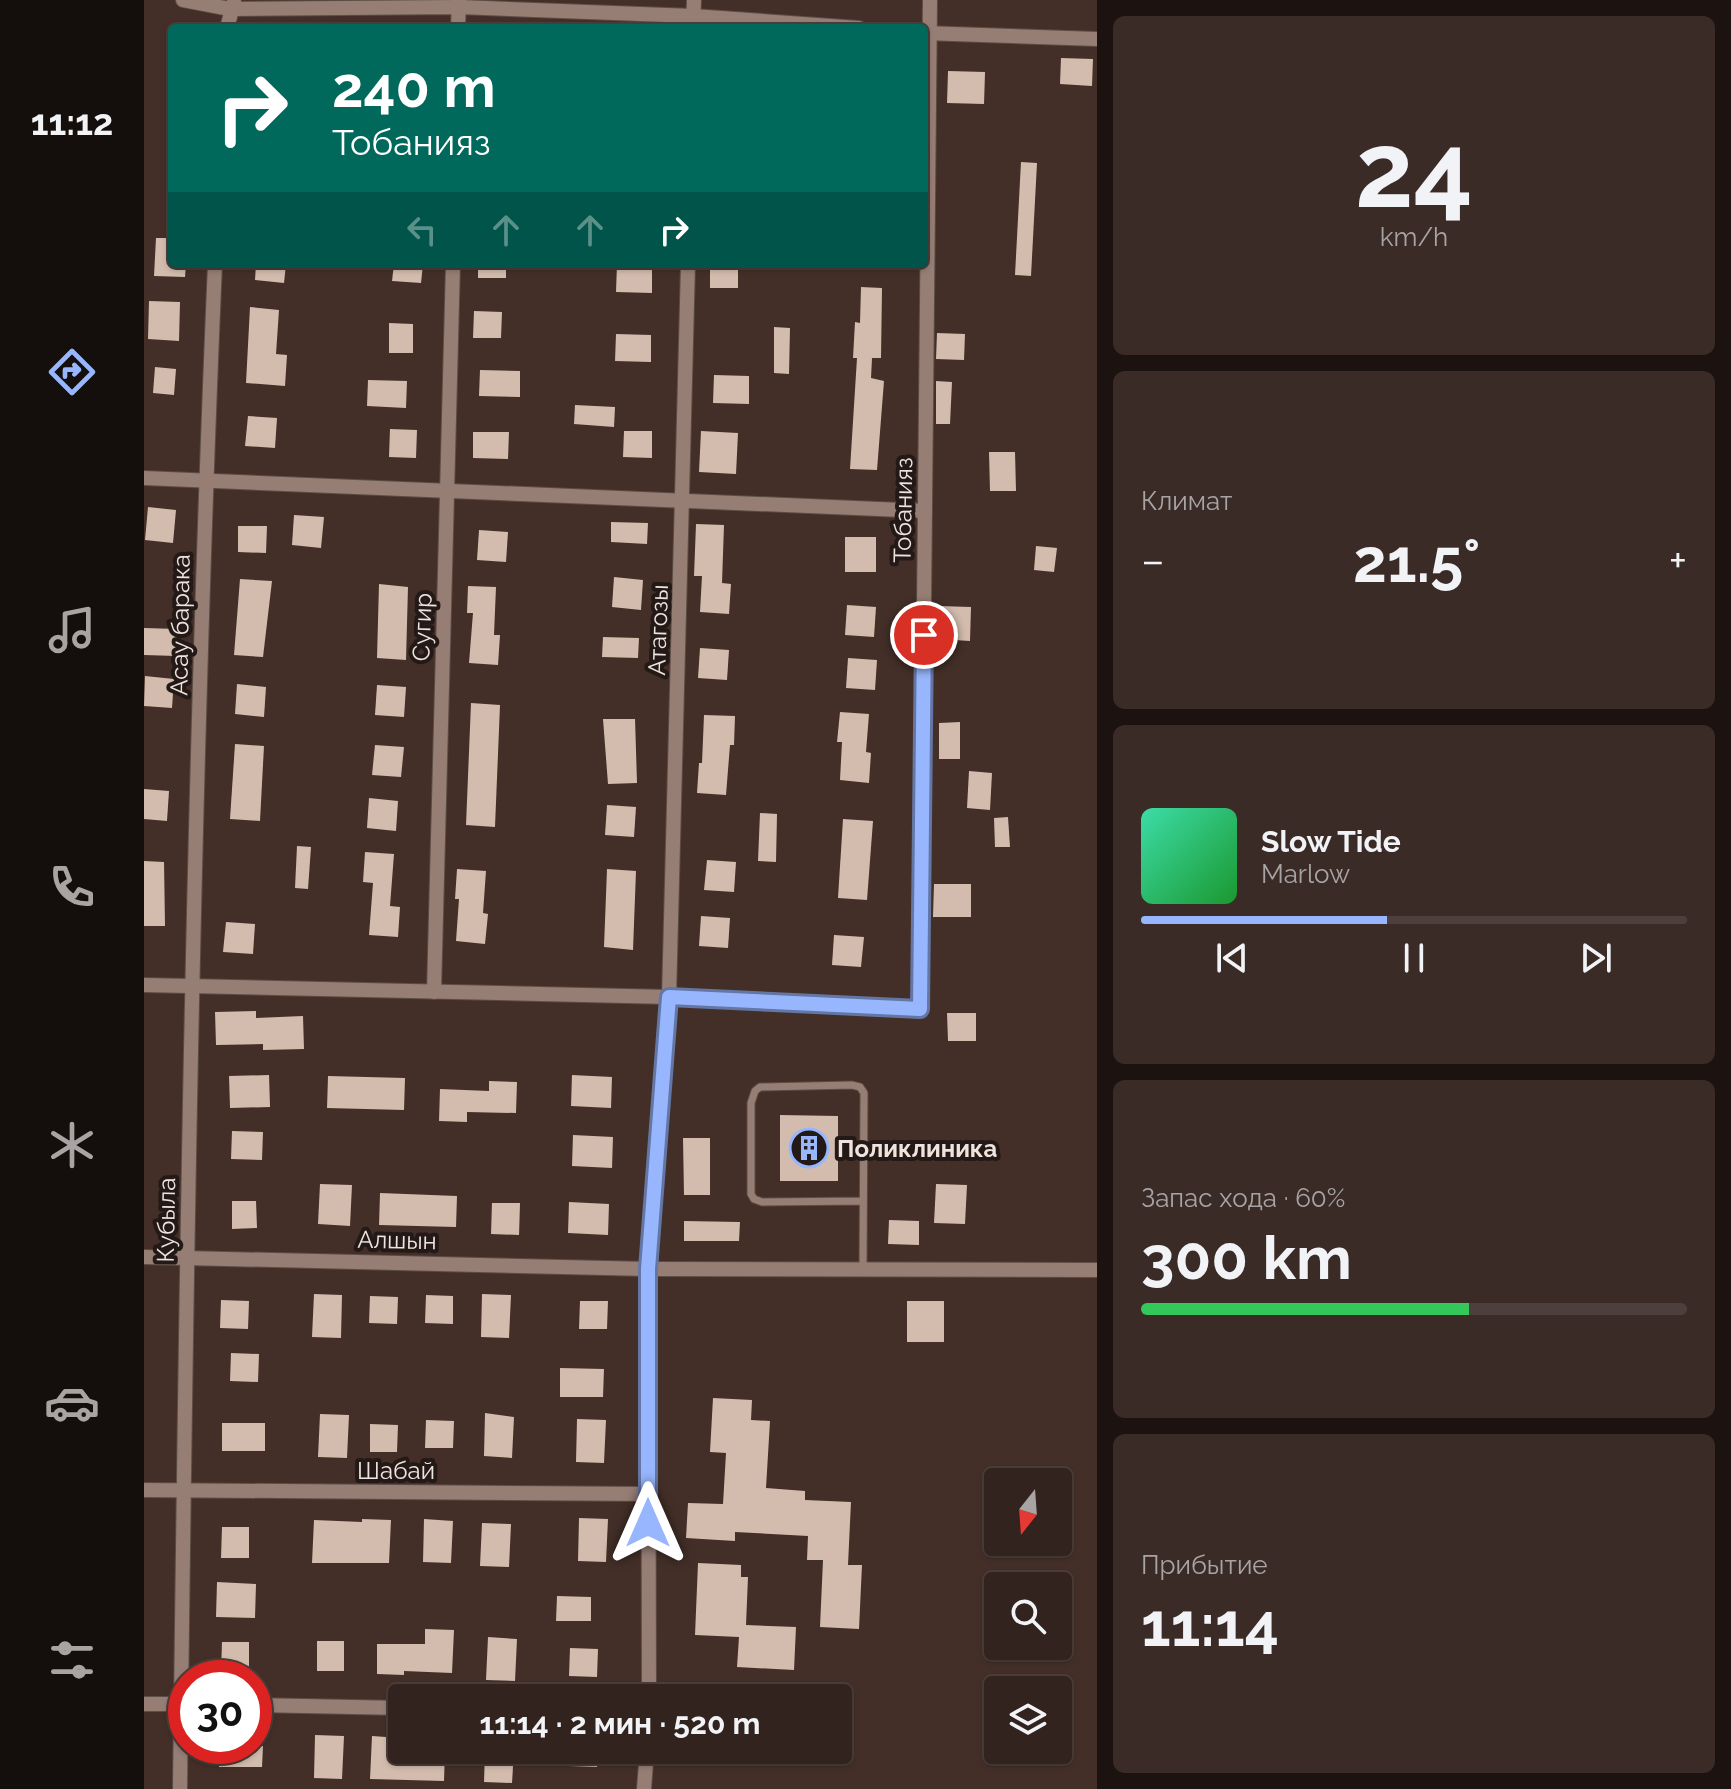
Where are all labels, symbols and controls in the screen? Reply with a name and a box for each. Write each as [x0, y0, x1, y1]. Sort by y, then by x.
text: 240 m [332, 54, 496, 120]
icon: right [200, 56, 304, 160]
text: 11:12 [31, 101, 113, 143]
text: 24 [1355, 109, 1473, 231]
text: Тобанияз [332, 121, 490, 163]
icon: left [400, 208, 444, 252]
icon: ahead [484, 208, 528, 252]
icon: ahead [568, 208, 612, 252]
icon: right [652, 208, 696, 252]
text: km/h [1380, 222, 1448, 252]
icon: directions [44, 344, 100, 400]
street label: Тобанияз [888, 457, 918, 563]
text: Климат [1141, 486, 1232, 516]
text: 21.5° [1353, 526, 1480, 596]
text: − [1141, 535, 1165, 586]
text: + [1669, 535, 1687, 586]
street label: Асау барака [164, 554, 196, 696]
street label: Атагозы [642, 584, 674, 676]
street label: Сугир [406, 592, 438, 662]
pin [890, 601, 958, 669]
icon: music [44, 602, 100, 658]
icon: arrive [902, 613, 946, 657]
text: Slow Tide [1261, 824, 1401, 859]
icon: phone [44, 859, 100, 915]
text: Marlow [1261, 859, 1350, 889]
icon: previous [1210, 936, 1254, 980]
icon: pause [1392, 936, 1436, 980]
icon: next [1574, 936, 1618, 980]
icon: climate [44, 1117, 100, 1173]
building icon: Поликлиника [788, 1127, 830, 1169]
place label: Поликлиника [837, 1134, 997, 1163]
street label: Кубыла [151, 1177, 181, 1263]
text: Запас хода · 60% [1141, 1183, 1345, 1213]
text: 300 km [1141, 1223, 1352, 1293]
street label: Алшын [357, 1225, 437, 1255]
icon: car [44, 1375, 100, 1431]
street label: Шабай [357, 1456, 435, 1485]
north arrow [984, 1468, 1072, 1556]
map controls [984, 1468, 1072, 1764]
position arrow [606, 1481, 690, 1565]
text: Прибытие [1141, 1550, 1268, 1580]
button: search [984, 1572, 1072, 1660]
text: 11:14 [1141, 1590, 1279, 1660]
icon: filters [44, 1632, 100, 1688]
speed limit sign: 30 [168, 1660, 272, 1764]
button: layers [984, 1676, 1072, 1764]
text: 11:14 · 2 мин · 520 m [480, 1706, 760, 1741]

